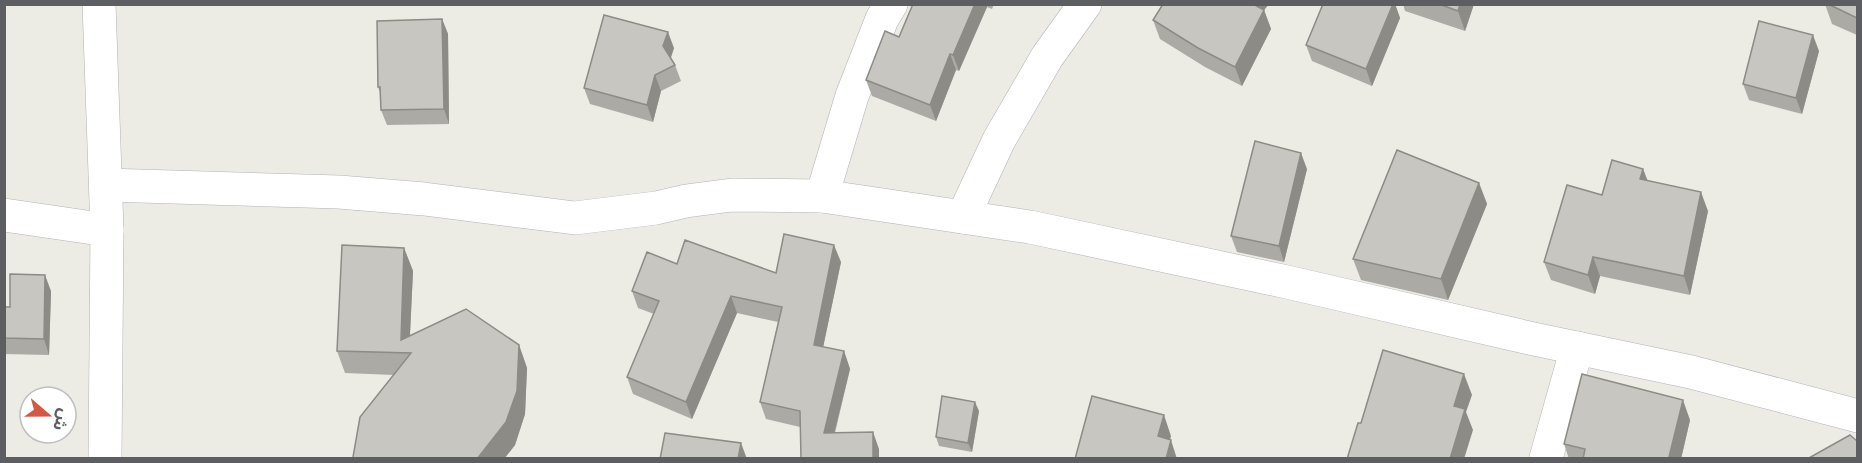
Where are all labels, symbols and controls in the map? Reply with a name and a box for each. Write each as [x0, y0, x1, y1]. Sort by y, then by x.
north arrow [18, 385, 78, 445]
text: ش [49, 406, 74, 434]

